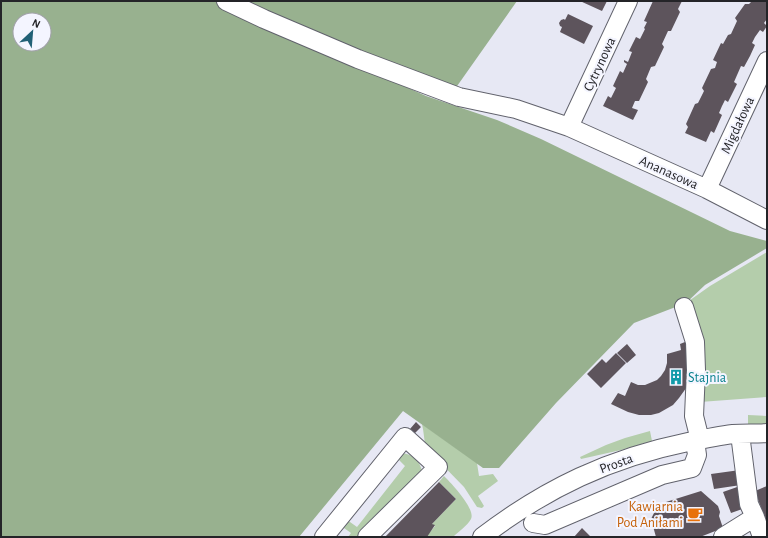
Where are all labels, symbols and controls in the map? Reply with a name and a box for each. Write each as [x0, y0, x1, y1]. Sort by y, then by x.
north arrow [12, 12, 52, 52]
text: N [30, 17, 42, 30]
street label: Cytrynowa [581, 35, 619, 94]
street label: Migdałowa [719, 94, 757, 156]
street label: Ananasowa [637, 154, 701, 192]
building icon: Stajnia [667, 368, 685, 386]
place label: Stajnia [688, 371, 727, 385]
street label: Prosta [598, 451, 635, 476]
place label: Kawiarnia Pod Aniłami [617, 500, 684, 530]
cafe icon: Kawiarnia Pod Aniłami [686, 505, 704, 523]

